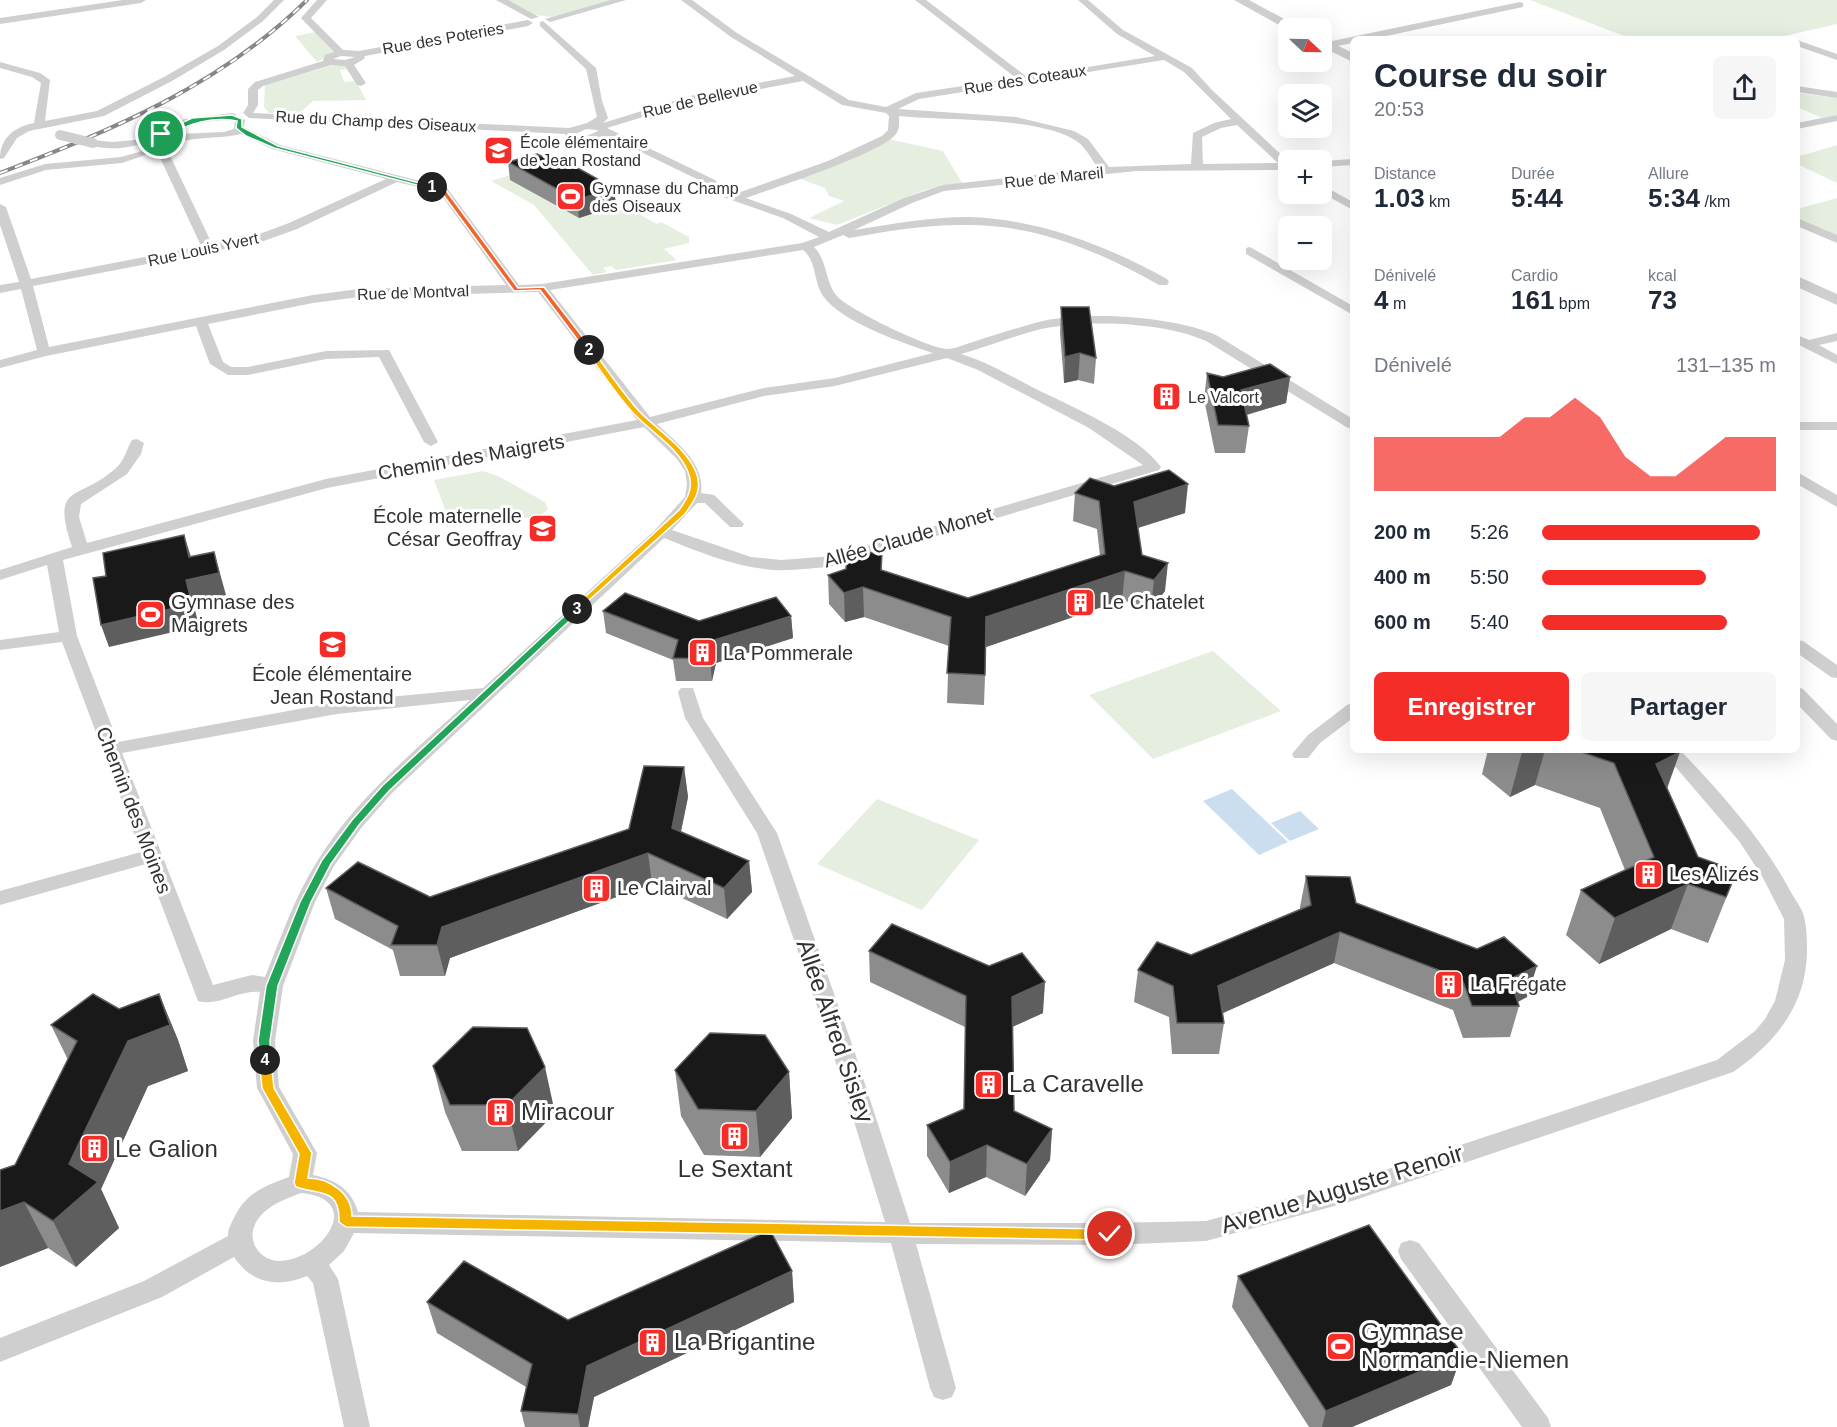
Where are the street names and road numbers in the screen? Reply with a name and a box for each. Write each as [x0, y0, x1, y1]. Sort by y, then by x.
street label: Rue des Poteries [381, 19, 505, 58]
street label: Rue des Coteaux [963, 61, 1087, 98]
street label: Rue de Bellevue [641, 78, 759, 121]
street label: Rue du Champ des Oiseaux [275, 108, 477, 135]
street label: Rue de Mareil [1004, 164, 1104, 191]
street label: Rue Louis Yvert [146, 229, 261, 270]
street label: Rue de Montval [357, 282, 469, 303]
street label: Chemin des Maigrets [376, 430, 566, 484]
street label: Allée Claude Monet [821, 502, 995, 572]
street label: Chemin des Moines [92, 724, 176, 896]
street label: Allée Alfred Sisley [791, 936, 880, 1126]
street label: Avenue Auguste Renoir [1218, 1139, 1466, 1238]

